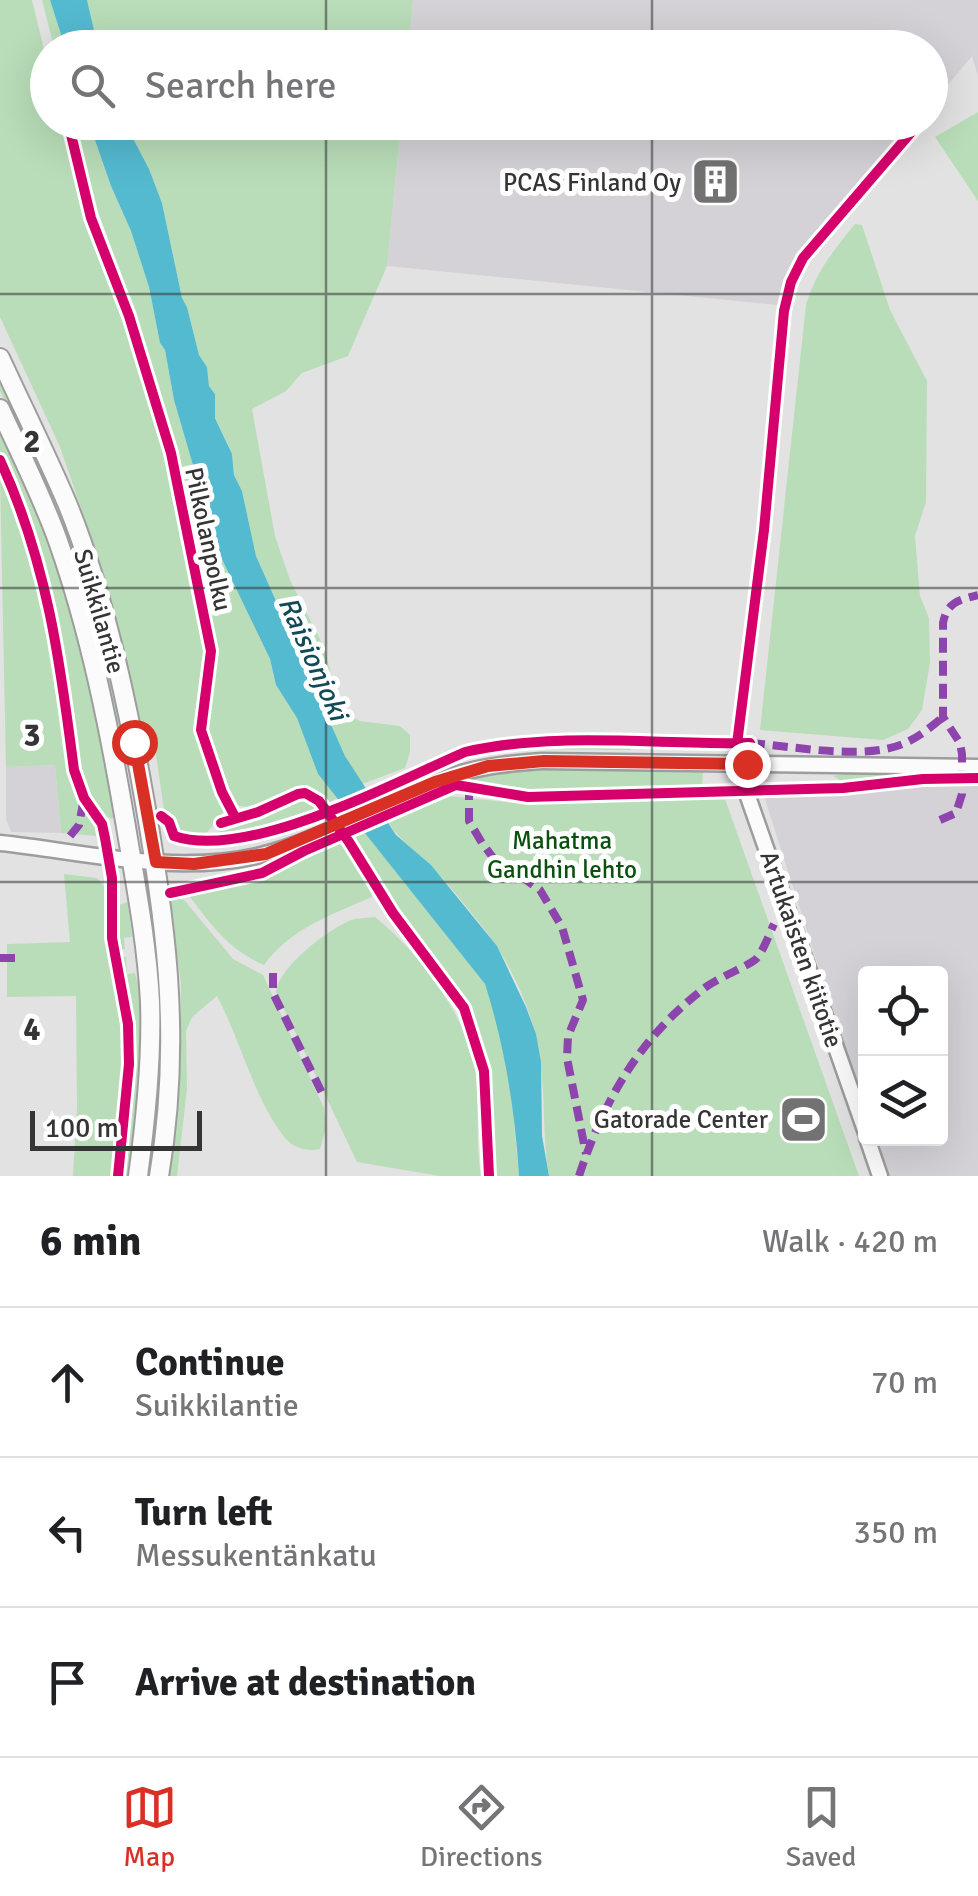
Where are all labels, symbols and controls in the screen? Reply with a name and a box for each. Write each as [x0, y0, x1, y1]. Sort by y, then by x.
search box [30, 30, 948, 140]
icon: search [65, 58, 120, 113]
text: Search here [145, 62, 337, 109]
building icon: PCAS Finland Oy [690, 156, 742, 208]
place label: PCAS Finland Oy [503, 167, 681, 198]
text: 2 [23, 422, 41, 461]
street label: Pilkolanpolku [178, 464, 239, 614]
street label: Suikkilantie [67, 545, 132, 677]
water label: Raisionjoki [271, 591, 356, 728]
text: 3 [23, 716, 41, 755]
route start [112, 720, 158, 766]
route end [725, 742, 771, 788]
park label: Mahatma Gandhin lehto [487, 825, 637, 885]
street label: Artukaisten kiitotie [753, 847, 850, 1052]
map controls [858, 966, 948, 1146]
button: locate [858, 966, 948, 1056]
text: 4 [23, 1010, 41, 1049]
button: layers [858, 1056, 948, 1146]
sports icon: Gatorade Center [777, 1093, 829, 1145]
place label: Gatorade Center [594, 1104, 769, 1135]
scale bar [30, 1106, 202, 1150]
text: 100 m [45, 1111, 119, 1145]
text: 6 min [40, 1216, 141, 1267]
text: Walk · 420 m [762, 1222, 938, 1261]
text: Continue [135, 1339, 285, 1386]
icon: ahead [40, 1355, 95, 1410]
text: 70 m [871, 1363, 938, 1402]
text: Suikkilantie [135, 1386, 299, 1425]
text: Turn left [135, 1489, 273, 1536]
icon: left [40, 1505, 95, 1560]
text: 350 m [854, 1513, 938, 1552]
text: Messukentänkatu [135, 1536, 377, 1575]
icon: arrive [40, 1655, 95, 1710]
text: Arrive at destination [135, 1659, 476, 1706]
tab: Map [122, 1780, 177, 1874]
tab: Directions [420, 1780, 542, 1874]
tab: Saved [786, 1780, 856, 1874]

